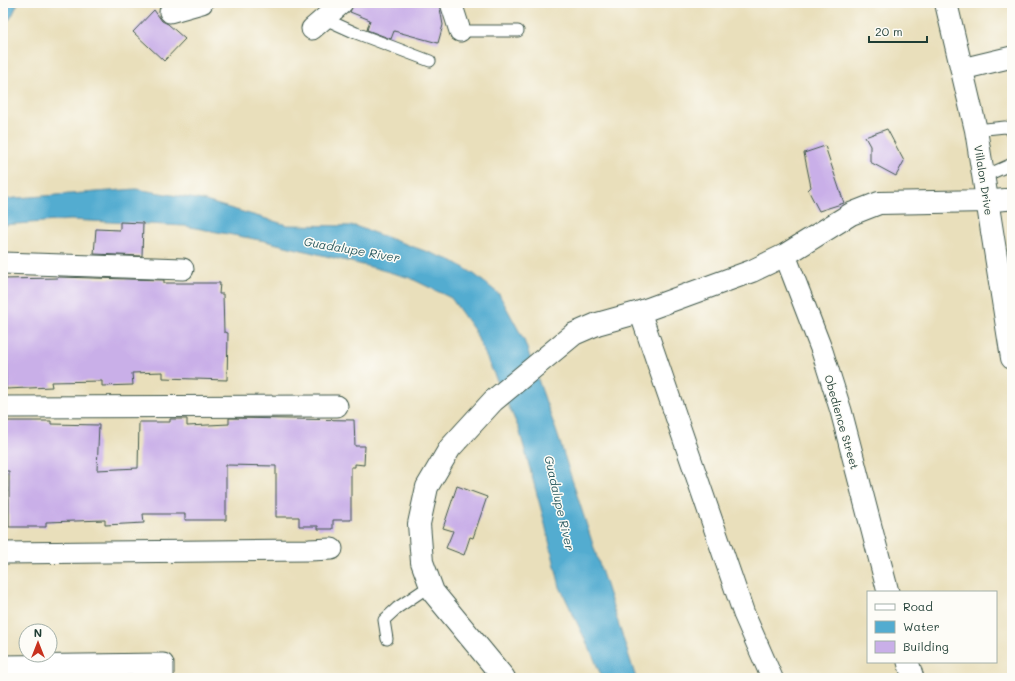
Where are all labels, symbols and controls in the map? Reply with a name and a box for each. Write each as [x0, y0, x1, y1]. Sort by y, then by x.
scale bar [869, 18, 927, 44]
text: 20 m [875, 23, 903, 39]
street label: Villalon Drive [971, 144, 997, 216]
water label: Guadalupe River [303, 233, 401, 265]
street label: Obedience Street [821, 373, 863, 471]
water label: Guadalupe River [541, 454, 579, 552]
legend [867, 591, 997, 663]
text: Road [903, 598, 933, 614]
text: Water [903, 618, 940, 634]
north arrow [18, 623, 58, 663]
text: N [34, 625, 42, 640]
text: Building [903, 638, 949, 654]

